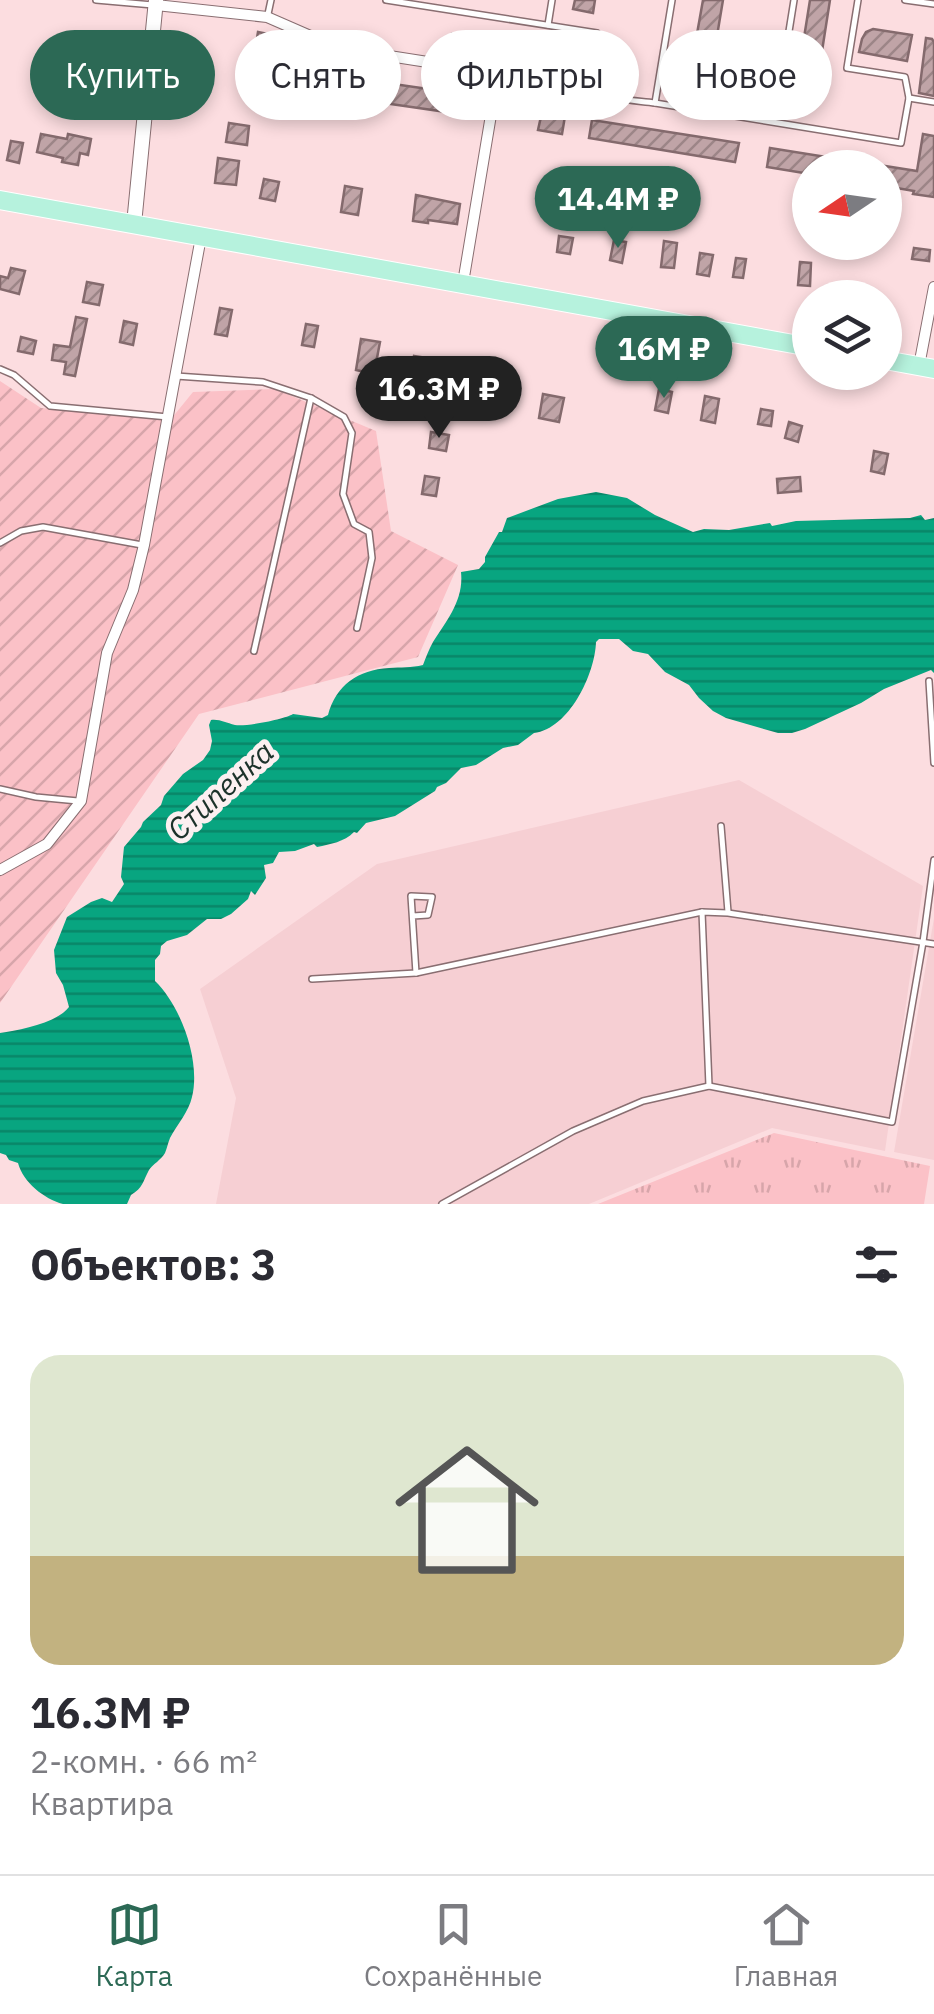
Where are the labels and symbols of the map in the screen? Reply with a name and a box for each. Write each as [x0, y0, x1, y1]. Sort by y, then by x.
north arrow [792, 150, 902, 260]
pin: 14.4M ₽ [526, 166, 710, 251]
pin: 16M ₽ [594, 316, 734, 401]
pin: 16.3M ₽ [347, 356, 531, 441]
water label: Стипенка [159, 732, 281, 848]

